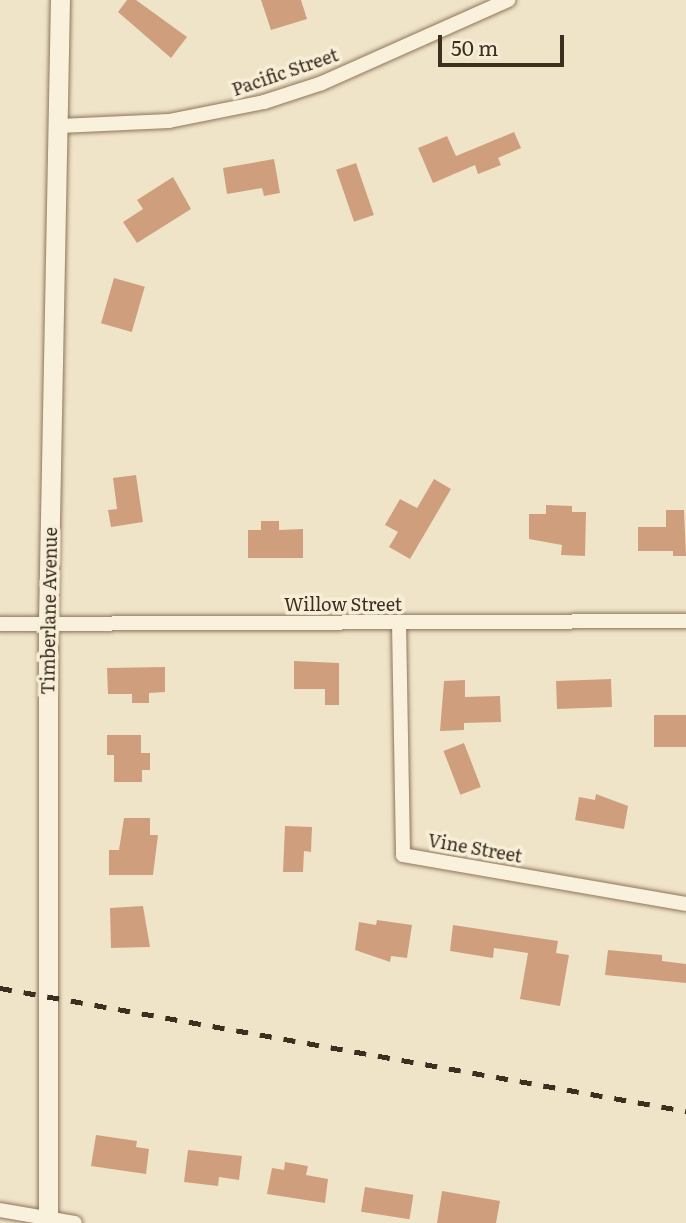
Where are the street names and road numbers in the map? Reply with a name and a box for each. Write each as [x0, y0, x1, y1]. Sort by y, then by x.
street label: Pacific Street [229, 44, 341, 100]
street label: Timberlane Avenue [37, 527, 61, 695]
street label: Willow Street [284, 593, 402, 615]
street label: Vine Street [426, 829, 524, 867]

